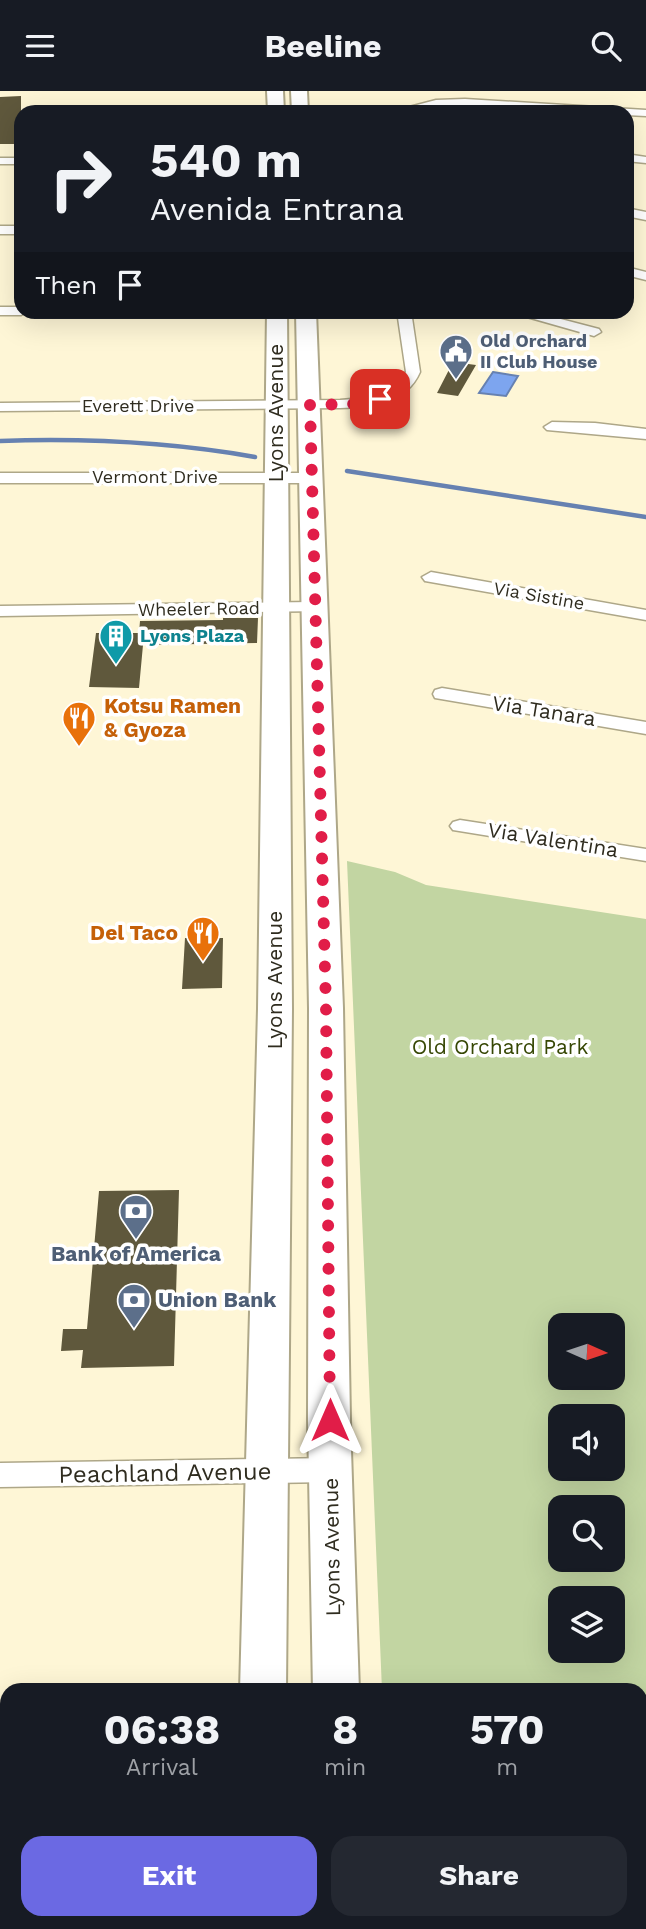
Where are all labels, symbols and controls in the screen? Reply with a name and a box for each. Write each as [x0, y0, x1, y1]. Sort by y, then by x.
icon: menu [21, 27, 59, 65]
text: Beeline [264, 27, 382, 65]
icon: search [587, 27, 625, 65]
text: 540 m [150, 131, 302, 189]
icon: right [35, 133, 126, 224]
text: Avenida Entrana [150, 190, 404, 228]
icon: arrive [111, 266, 149, 304]
text: Then [35, 270, 97, 300]
place label: Old Orchard II Club House [480, 330, 598, 372]
public building icon: Old Orchard II Club House [437, 332, 475, 381]
street label: Lyons Avenue [263, 344, 288, 482]
pin [350, 369, 410, 429]
icon: arrive [361, 380, 399, 418]
street label: Everett Drive [82, 395, 194, 416]
street label: Vermont Drive [92, 466, 218, 487]
street label: Via Sistine [492, 577, 586, 614]
street label: Wheeler Road [138, 597, 260, 620]
building icon: Lyons Plaza [97, 617, 135, 666]
place label: Lyons Plaza [140, 625, 245, 646]
street label: Via Tanara [490, 690, 598, 731]
place label: Kotsu Ramen & Gyoza [104, 693, 241, 742]
restaurant icon: Kotsu Ramen & Gyoza [60, 699, 98, 748]
street label: Via Valentina [486, 817, 620, 862]
street label: Lyons Avenue [262, 911, 287, 1049]
restaurant icon: Del Taco [184, 914, 222, 963]
place label: Del Taco [90, 920, 178, 945]
park label: Old Orchard Park [412, 1034, 588, 1059]
bank icon: Bank of America [117, 1192, 155, 1241]
place label: Bank of America [51, 1241, 222, 1266]
bank icon: Union Bank [115, 1281, 153, 1330]
place label: Union Bank [158, 1287, 277, 1312]
north arrow [548, 1313, 625, 1389]
map controls [548, 1313, 625, 1663]
position arrow [293, 1383, 367, 1457]
button: sound [548, 1404, 625, 1481]
street label: Peachland Avenue [58, 1457, 272, 1489]
street label: Lyons Avenue [318, 1477, 345, 1617]
button: search [548, 1495, 625, 1572]
button: layers [548, 1586, 625, 1663]
text: 06:38 [104, 1705, 220, 1754]
text: 8 [332, 1705, 358, 1754]
text: 570 [470, 1705, 544, 1754]
text: Arrival [126, 1754, 198, 1781]
text: min [324, 1754, 366, 1781]
text: m [496, 1754, 518, 1781]
button: Exit [21, 1836, 317, 1916]
button: Share [331, 1836, 627, 1916]

